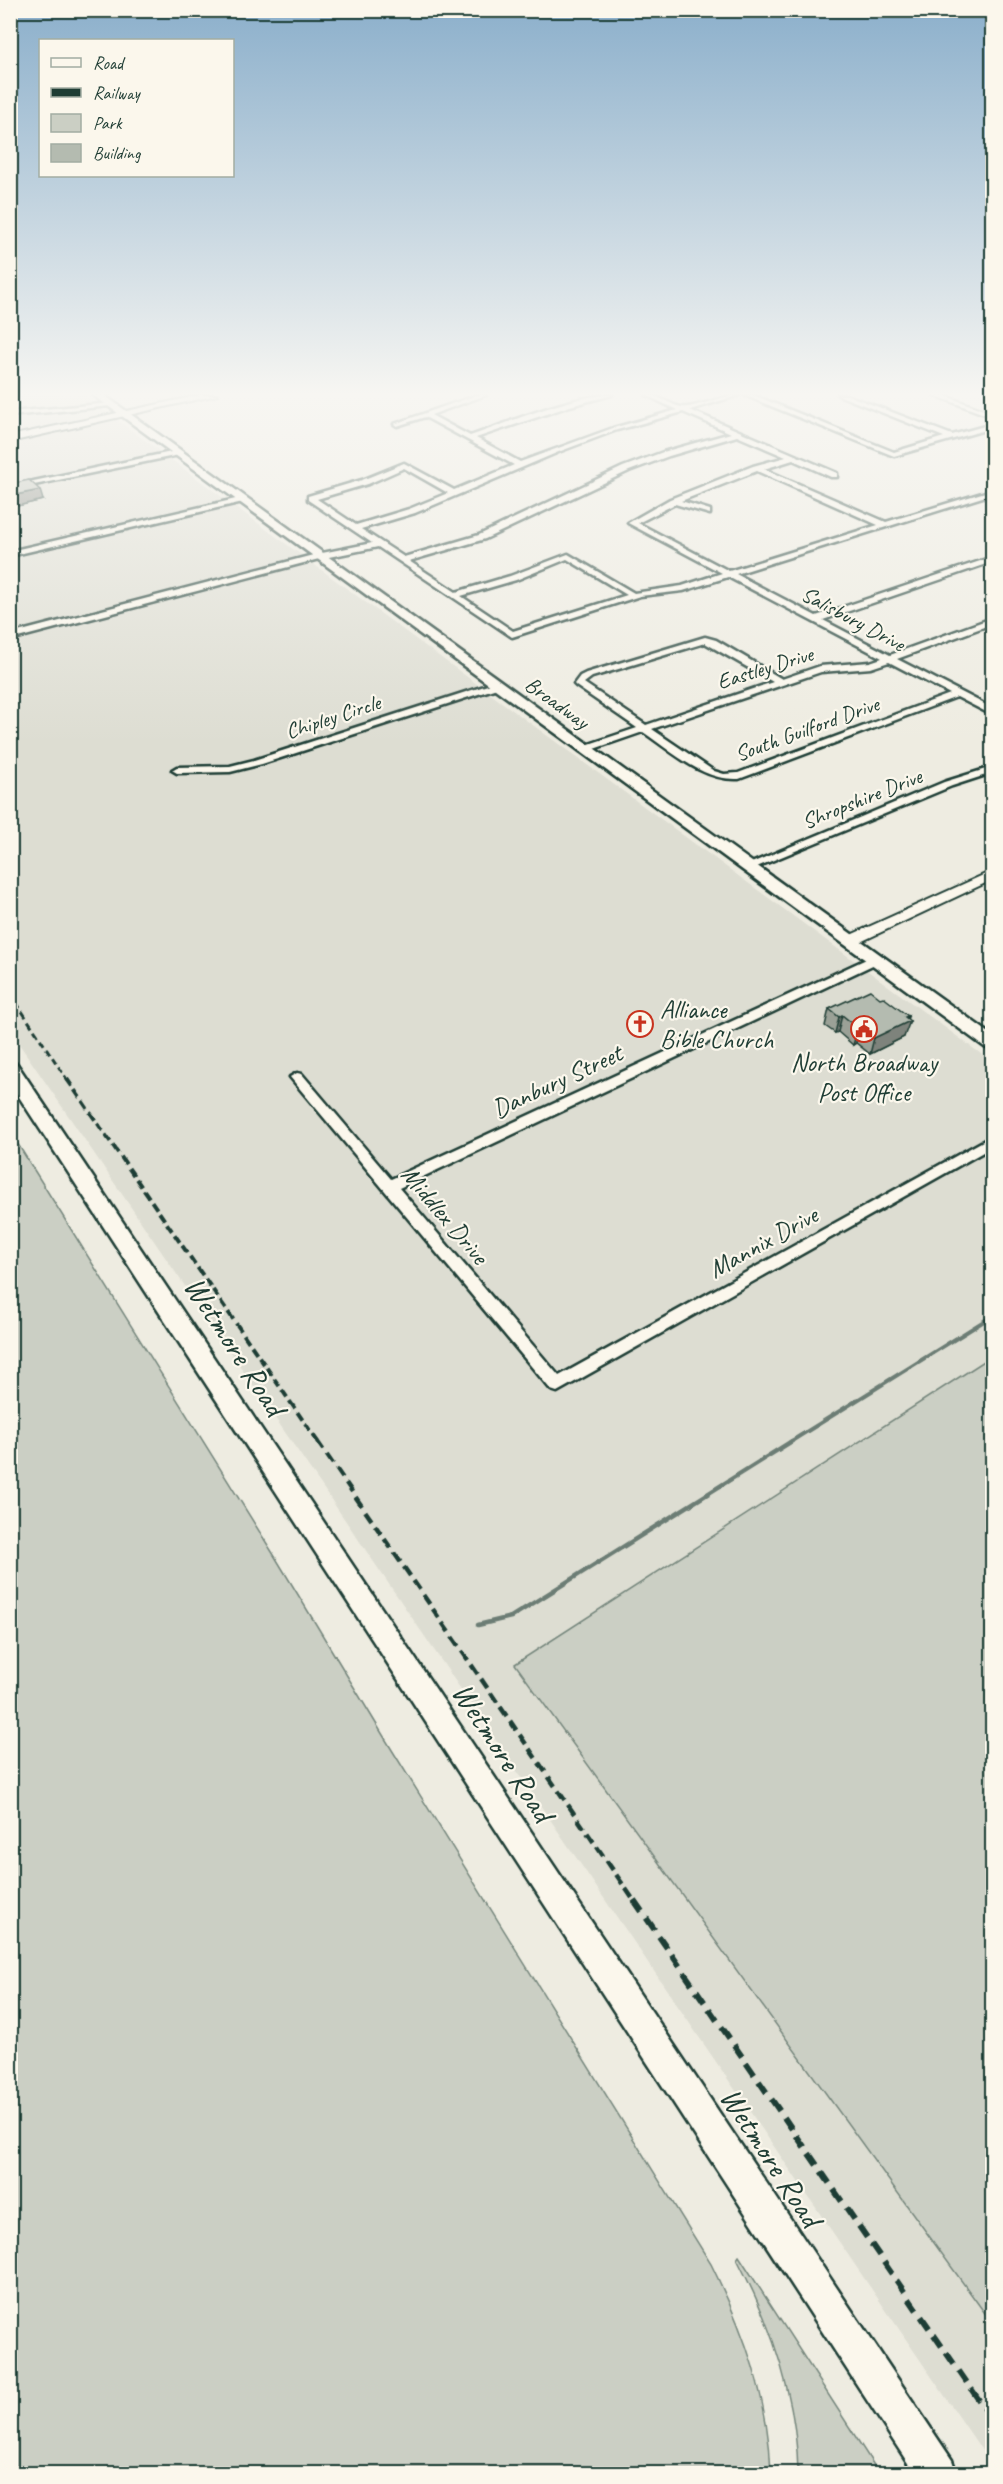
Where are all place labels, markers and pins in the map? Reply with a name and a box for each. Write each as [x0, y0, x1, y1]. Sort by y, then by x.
place label: Alliance Bible Church [660, 993, 775, 1056]
church icon: Alliance Bible Church [625, 1009, 655, 1039]
public building icon: North Broadway Post Office [849, 1014, 879, 1044]
place label: North Broadway Post Office [791, 1046, 939, 1109]

